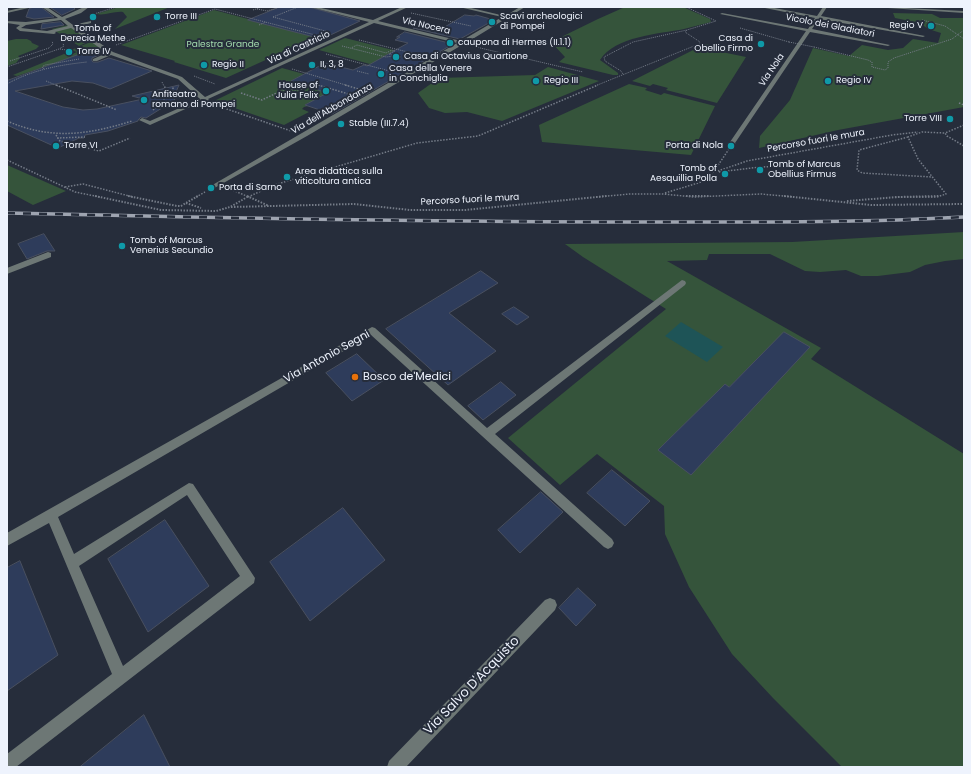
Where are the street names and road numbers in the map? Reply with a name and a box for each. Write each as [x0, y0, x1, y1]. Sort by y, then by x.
street label: Vicolo dei Gladiatori [785, 12, 875, 40]
street label: Via Nocera [401, 15, 451, 37]
street label: Via di Castricio [266, 29, 332, 67]
street label: Via Nola [757, 52, 787, 88]
street label: Via dell'Abbondanza [289, 81, 375, 137]
street label: Percorso fuori le mura [766, 127, 866, 155]
street label: Percorso fuori le mura [420, 192, 520, 208]
street label: Via Antonio Segni [282, 328, 372, 386]
street label: Via Salvo D'Acquisto [421, 633, 523, 739]

